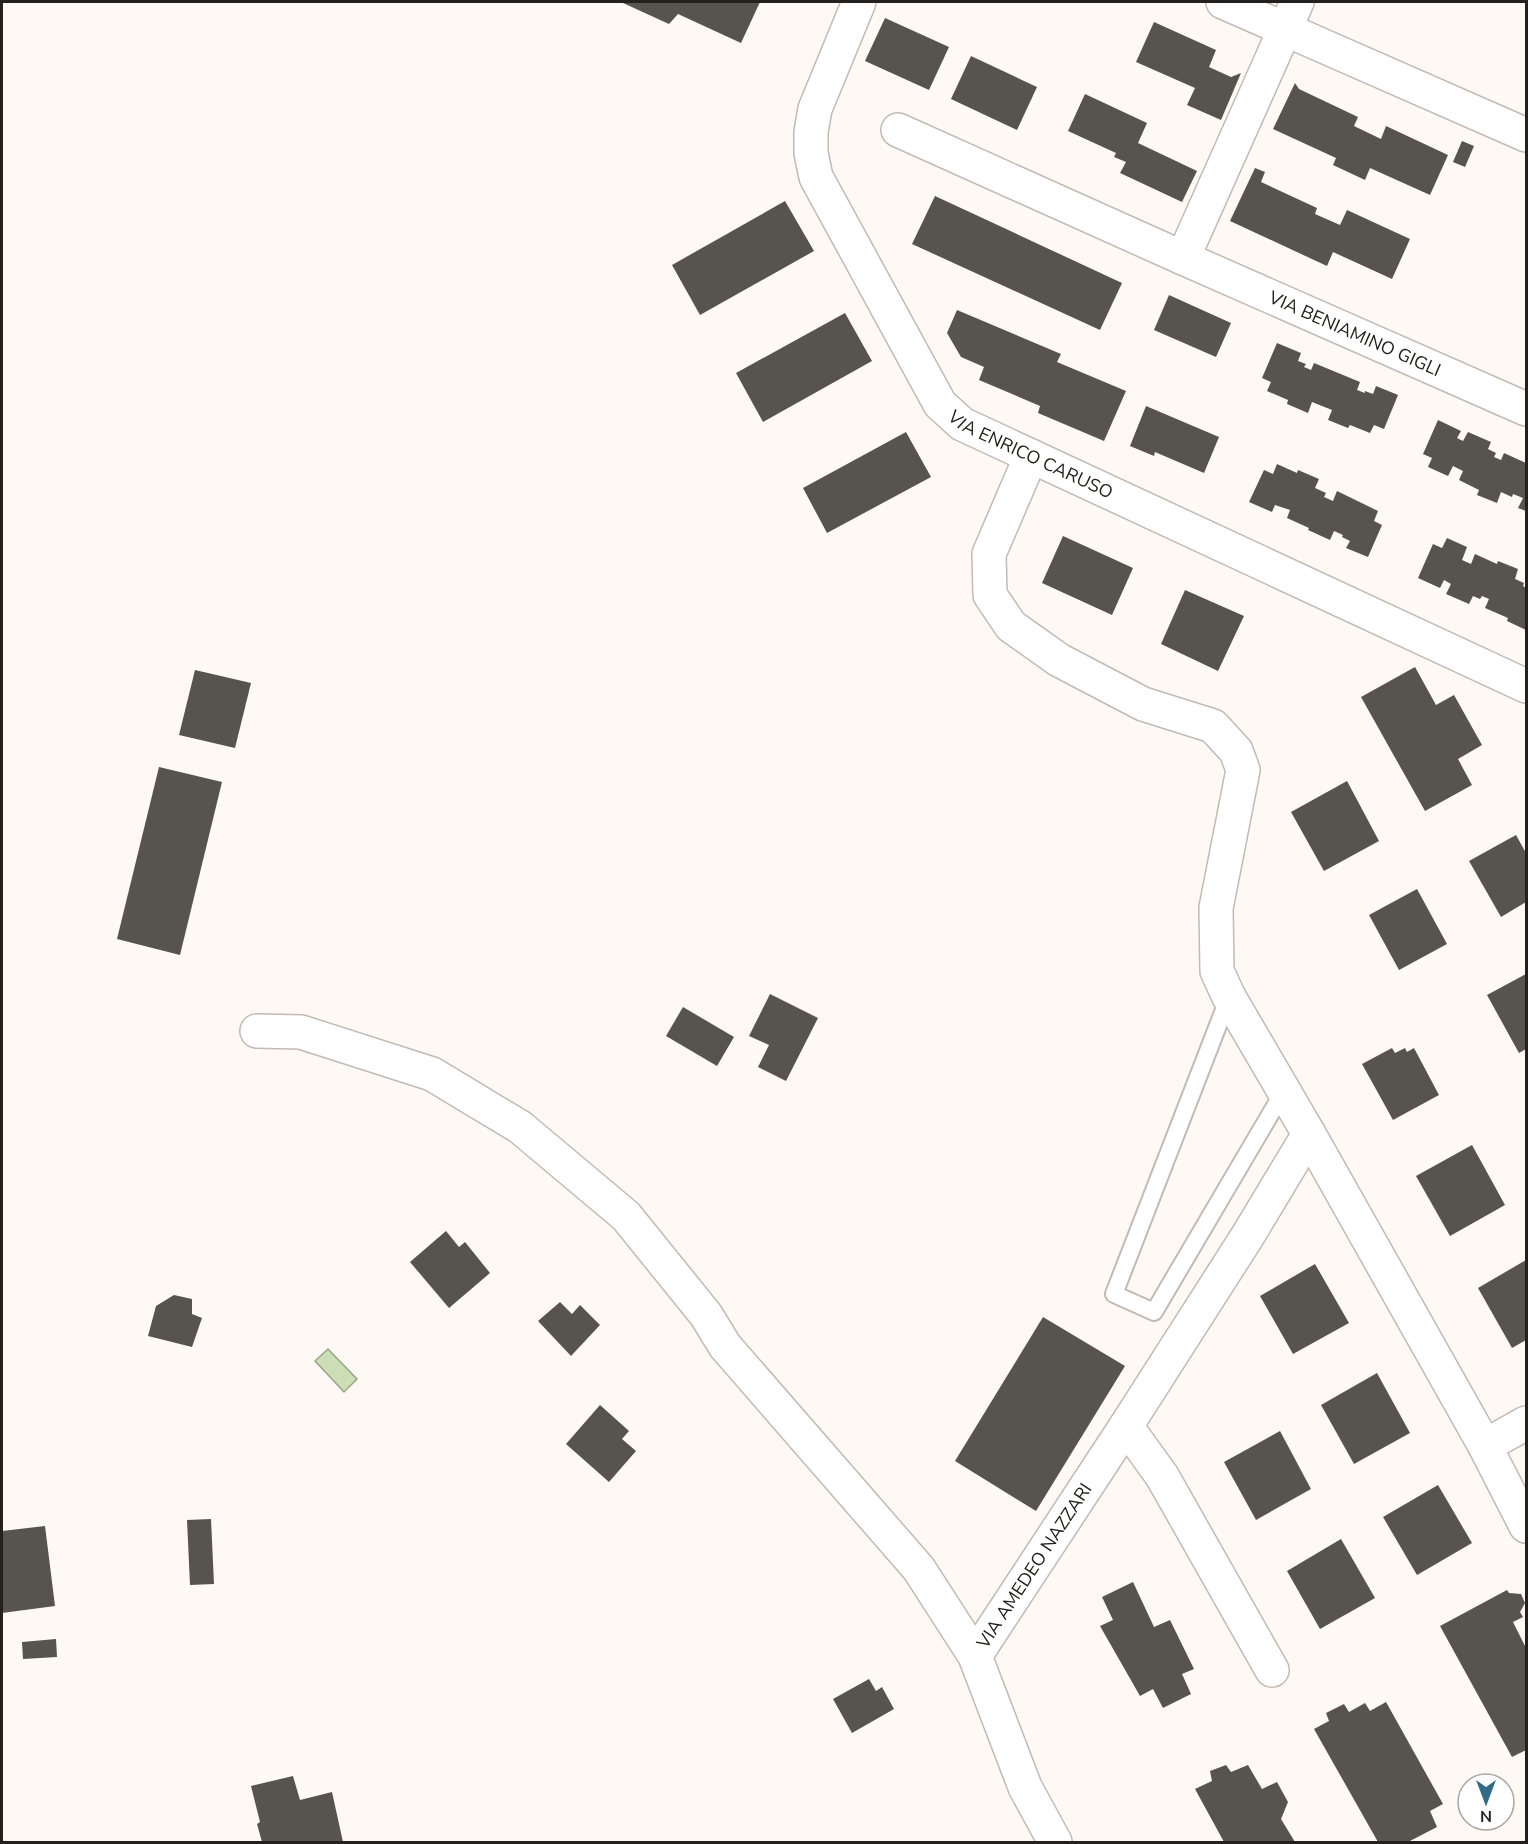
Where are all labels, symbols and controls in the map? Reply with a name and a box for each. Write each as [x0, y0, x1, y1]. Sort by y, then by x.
street label: VIA BENIAMINO GIGLI [1264, 285, 1445, 382]
street label: VIA ENRICO CARUSO [942, 404, 1117, 505]
street label: VIA AMEDEO NAZZARI [971, 1478, 1097, 1654]
north arrow [1456, 1772, 1516, 1832]
text: N [1480, 1805, 1492, 1827]

